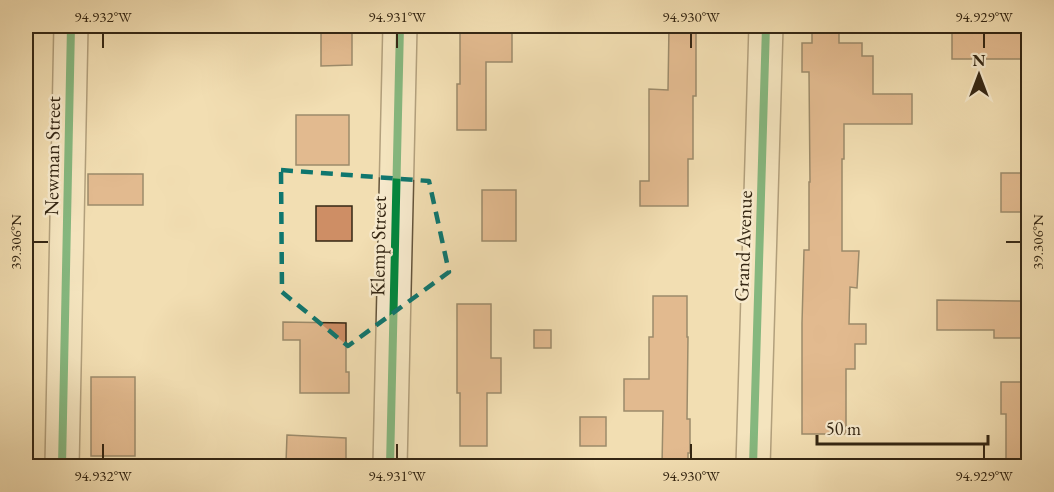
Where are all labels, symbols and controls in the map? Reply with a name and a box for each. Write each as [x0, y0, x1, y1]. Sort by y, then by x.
text: 94.932°W [74, 7, 132, 26]
text: 94.931°W [368, 7, 426, 26]
text: 94.930°W [662, 7, 720, 26]
text: 94.929°W [955, 7, 1013, 26]
north arrow [949, 45, 1009, 105]
text: N [973, 50, 986, 71]
street label: Newman Street [38, 95, 66, 216]
street label: Grand Avenue [728, 190, 758, 302]
street label: Klemp Street [364, 195, 392, 296]
text: 39.306°N [6, 214, 25, 270]
text: 39.306°N [1028, 214, 1047, 270]
scale bar [817, 408, 988, 446]
text: 50 m [826, 417, 861, 440]
text: 94.932°W [74, 466, 132, 485]
text: 94.931°W [368, 466, 426, 485]
text: 94.930°W [662, 466, 720, 485]
text: 94.929°W [955, 466, 1013, 485]

